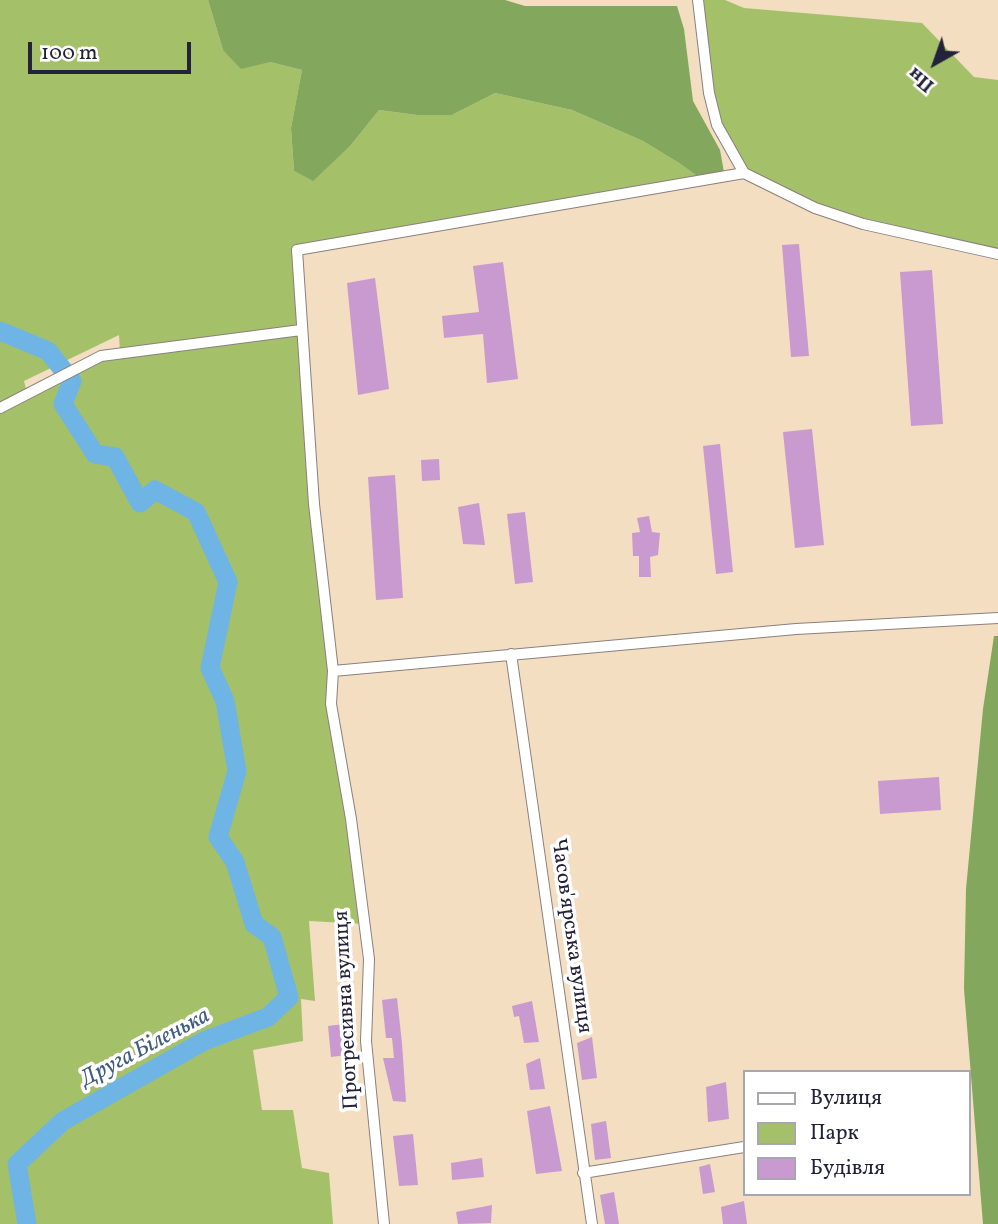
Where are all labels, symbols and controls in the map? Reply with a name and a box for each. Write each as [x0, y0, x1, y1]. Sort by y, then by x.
scale bar [32, 28, 194, 72]
north arrow [900, 28, 970, 98]
text: 100 m [41, 39, 98, 68]
text: Пн [903, 60, 940, 98]
street label: Часов'ярська вулиця [544, 837, 596, 1035]
street label: Прогресивна вулиця [330, 910, 366, 1110]
water label: Друга Біленька [77, 1003, 215, 1095]
legend [743, 1070, 970, 1196]
text: Вулиця [810, 1084, 882, 1113]
text: Парк [810, 1119, 859, 1148]
text: Будівля [810, 1154, 885, 1183]

